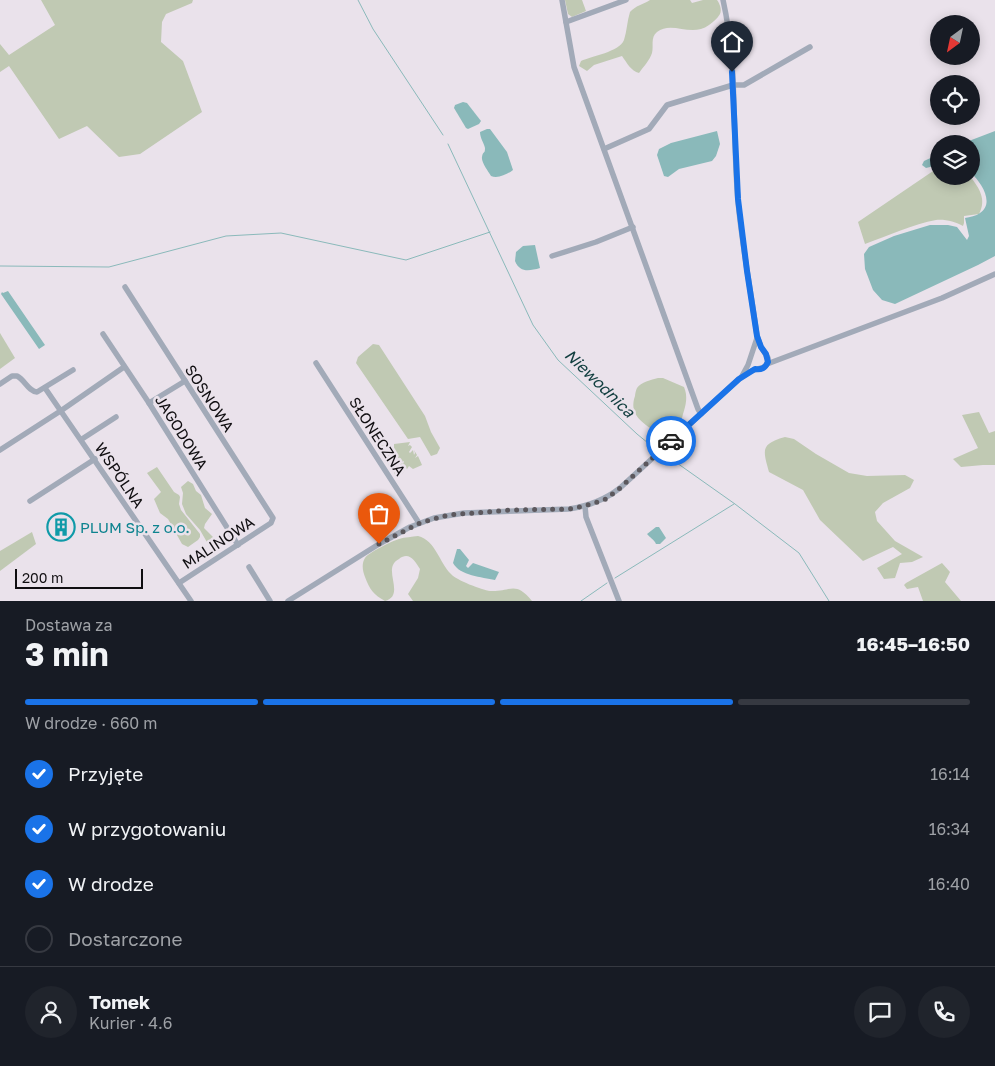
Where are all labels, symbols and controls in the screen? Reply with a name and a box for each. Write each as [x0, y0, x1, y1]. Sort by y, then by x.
north arrow [930, 15, 980, 65]
map controls [930, 15, 980, 185]
pin [711, 21, 753, 72]
icon: home [718, 28, 746, 56]
button: locate [930, 75, 980, 125]
button: layers [930, 135, 980, 185]
water label: Niewodnica [561, 345, 640, 422]
street label: SOSNOWA [182, 361, 238, 435]
street label: JAGODOWA [152, 391, 212, 473]
street label: SŁONECZNA [346, 393, 410, 479]
courier [646, 416, 696, 466]
icon: car [657, 427, 685, 455]
street label: WSPÓLNA [92, 439, 148, 511]
pin [358, 493, 400, 544]
icon: bag [365, 500, 393, 528]
building icon: PLUM Sp. z o.o. [46, 512, 76, 542]
street label: MALINOWA [179, 512, 257, 572]
place label: PLUM Sp. z o.o. [80, 518, 190, 536]
scale bar [15, 566, 142, 589]
text: 200 m [22, 569, 63, 586]
text: Dostawa za [25, 615, 112, 635]
text: 16:45–16:50 [857, 632, 970, 655]
text: 3 min [25, 635, 109, 673]
text: W drodze · 660 m [25, 713, 157, 733]
icon: check [25, 760, 53, 788]
text: Przyjęte [68, 762, 143, 785]
text: 16:14 [930, 764, 970, 784]
icon: check [25, 815, 53, 843]
text: W przygotowaniu [68, 817, 226, 840]
text: 16:34 [929, 819, 970, 839]
icon: check [25, 870, 53, 898]
text: W drodze [68, 872, 154, 895]
text: 16:40 [928, 874, 970, 894]
text: Dostarczone [68, 927, 182, 950]
button: person [25, 986, 77, 1038]
button: chat [854, 986, 906, 1038]
button: phone [918, 986, 970, 1038]
text: Tomek [89, 990, 150, 1013]
text: Kurier · 4.6 [89, 1013, 173, 1033]

